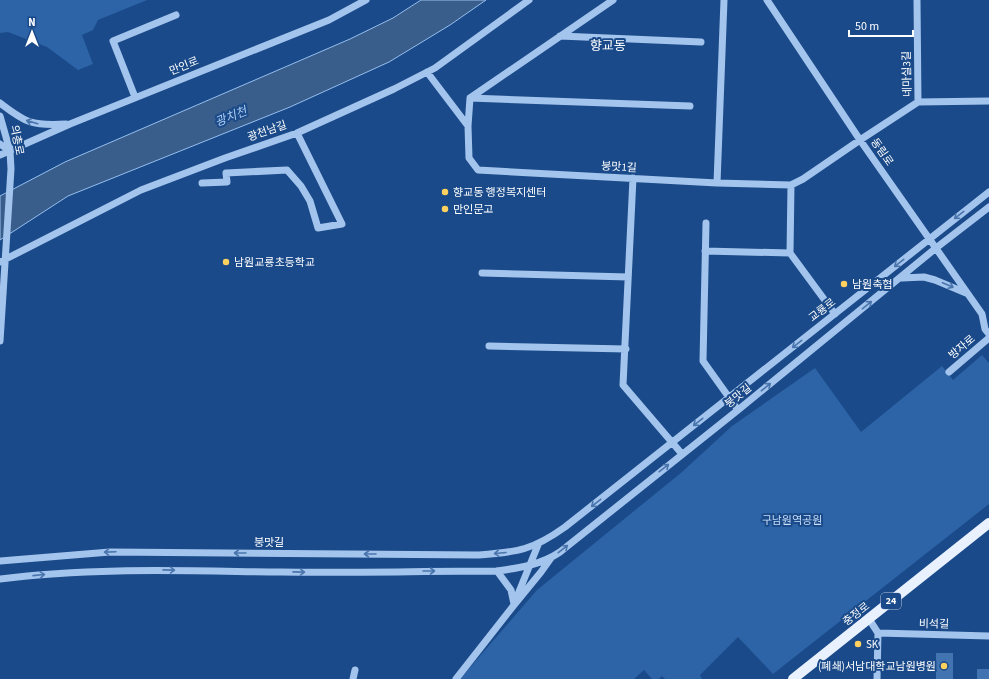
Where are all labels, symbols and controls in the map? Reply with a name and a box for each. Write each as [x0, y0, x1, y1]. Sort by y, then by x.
north arrow [12, 12, 52, 52]
scale bar [849, 12, 913, 38]
text: N [28, 15, 36, 30]
text: 50 m [855, 18, 879, 35]
district label: 향교동 [590, 37, 626, 55]
street label: 네마실3길 [899, 51, 915, 97]
street label: 만인로 [167, 53, 201, 79]
water label: 광치천 [212, 102, 251, 131]
street label: 광천남길 [245, 117, 289, 145]
one-way arrow [26, 118, 39, 125]
street label: 의총로 [7, 124, 27, 156]
street label: 동림로 [867, 135, 897, 169]
street label: 붕맛1길 [601, 159, 637, 175]
place label: 향교동 행정복지센터 [453, 185, 546, 200]
marker: 향교동 행정복지센터 [440, 187, 450, 197]
place label: 만인문고 [453, 202, 493, 217]
marker: 만인문고 [440, 204, 450, 214]
one-way arrow [954, 211, 965, 220]
place label: 남원교룡초등학교 [234, 255, 315, 270]
marker: 남원교룡초등학교 [221, 257, 231, 267]
one-way arrow [894, 259, 905, 267]
place label: 남원축협 [852, 277, 892, 292]
marker: 남원축협 [839, 279, 849, 289]
one-way arrow [942, 282, 954, 289]
street label: 교룡로 [805, 295, 839, 325]
one-way arrow [862, 301, 873, 310]
street label: 방자로 [946, 331, 978, 363]
one-way arrow [792, 339, 803, 348]
street label: 붕맛길 [721, 381, 755, 411]
one-way arrow [761, 383, 772, 391]
one-way arrow [693, 418, 704, 426]
one-way arrow [659, 463, 670, 472]
one-way arrow [591, 498, 602, 507]
park label: 구남원역공원 [762, 513, 822, 528]
street label: 붕맛길 [254, 535, 284, 550]
one-way arrow [557, 545, 568, 553]
one-way arrow [104, 549, 117, 556]
one-way arrow [234, 549, 247, 557]
one-way arrow [364, 550, 377, 558]
one-way arrow [494, 550, 507, 557]
one-way arrow [162, 566, 175, 574]
one-way arrow [422, 567, 435, 575]
one-way arrow [292, 568, 305, 576]
one-way arrow [32, 571, 45, 578]
road number: 24 [881, 593, 901, 609]
street label: 충정로 [839, 599, 873, 629]
street label: 비석길 [919, 616, 949, 632]
place label: SK [866, 637, 879, 652]
marker: SK [853, 639, 863, 649]
place label: (폐쇄)서남대학교남원병원 [818, 659, 936, 674]
marker: (폐쇄)서남대학교남원병원 [939, 661, 949, 671]

